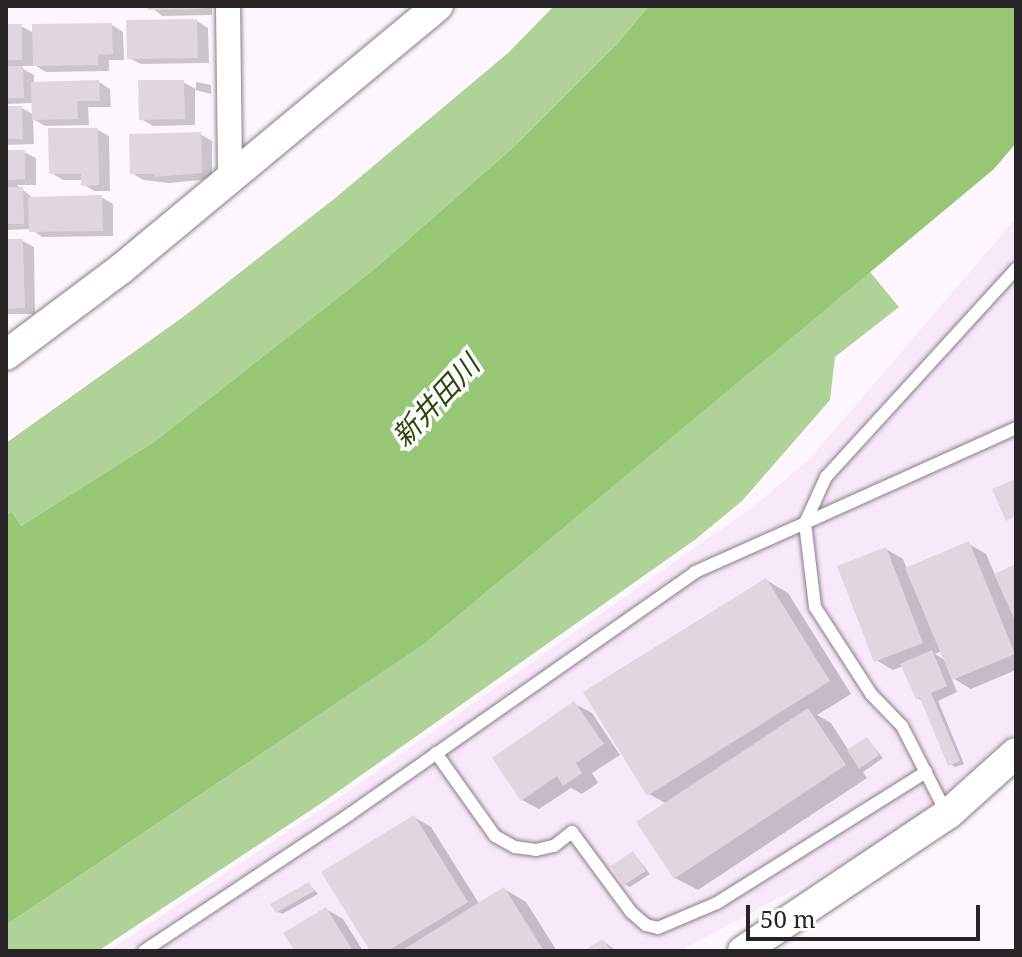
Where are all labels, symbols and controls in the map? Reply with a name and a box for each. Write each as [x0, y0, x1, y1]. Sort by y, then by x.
water label: 新井田川 [385, 348, 485, 452]
scale bar [750, 889, 984, 939]
text: 50 m [760, 902, 816, 935]

